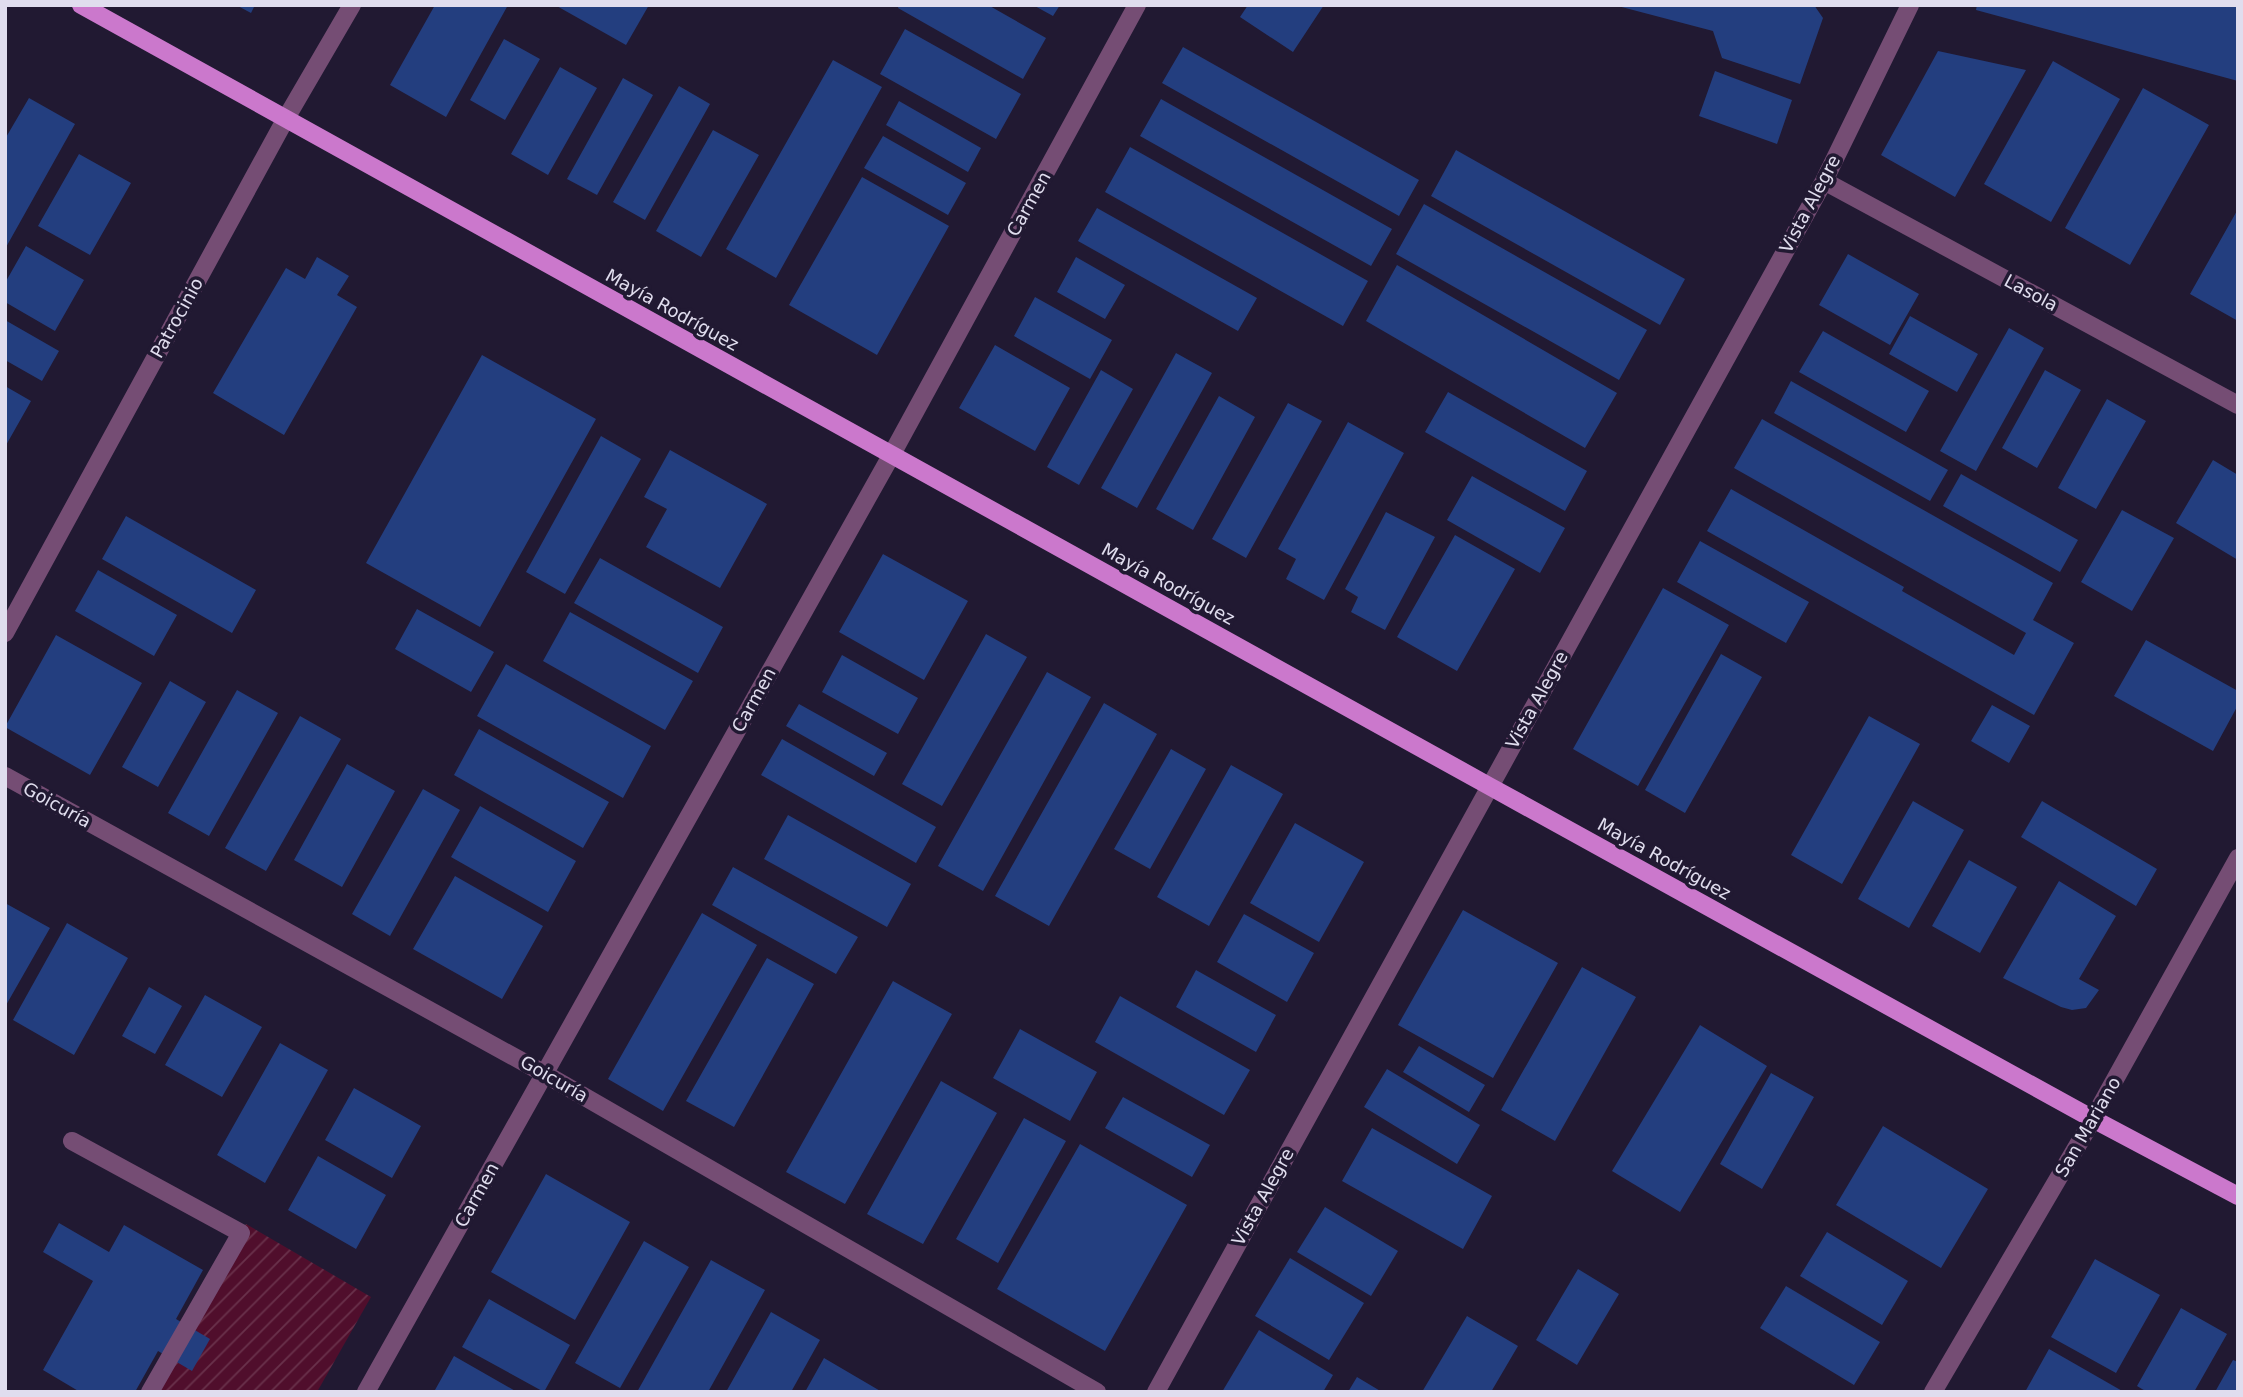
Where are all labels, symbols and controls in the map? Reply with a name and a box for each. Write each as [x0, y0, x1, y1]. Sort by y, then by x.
street label: Vista Alegre [1775, 151, 1844, 256]
street label: Carmen [1002, 168, 1055, 240]
street label: Mayía Rodríguez [602, 264, 742, 355]
street label: Lasola [2001, 270, 2062, 315]
street label: Patrocinio [146, 274, 207, 362]
street label: Mayía Rodríguez [1098, 538, 1238, 629]
street label: Vista Alegre [1501, 647, 1572, 752]
street label: Carmen [727, 664, 780, 736]
street label: Goicuría [19, 777, 95, 832]
street label: Mayía Rodríguez [1594, 813, 1734, 904]
street label: Goicuría [517, 1051, 592, 1106]
street label: San Mariano [2050, 1073, 2125, 1180]
street label: Vista Alegre [1227, 1144, 1298, 1249]
street label: Carmen [450, 1159, 503, 1231]

